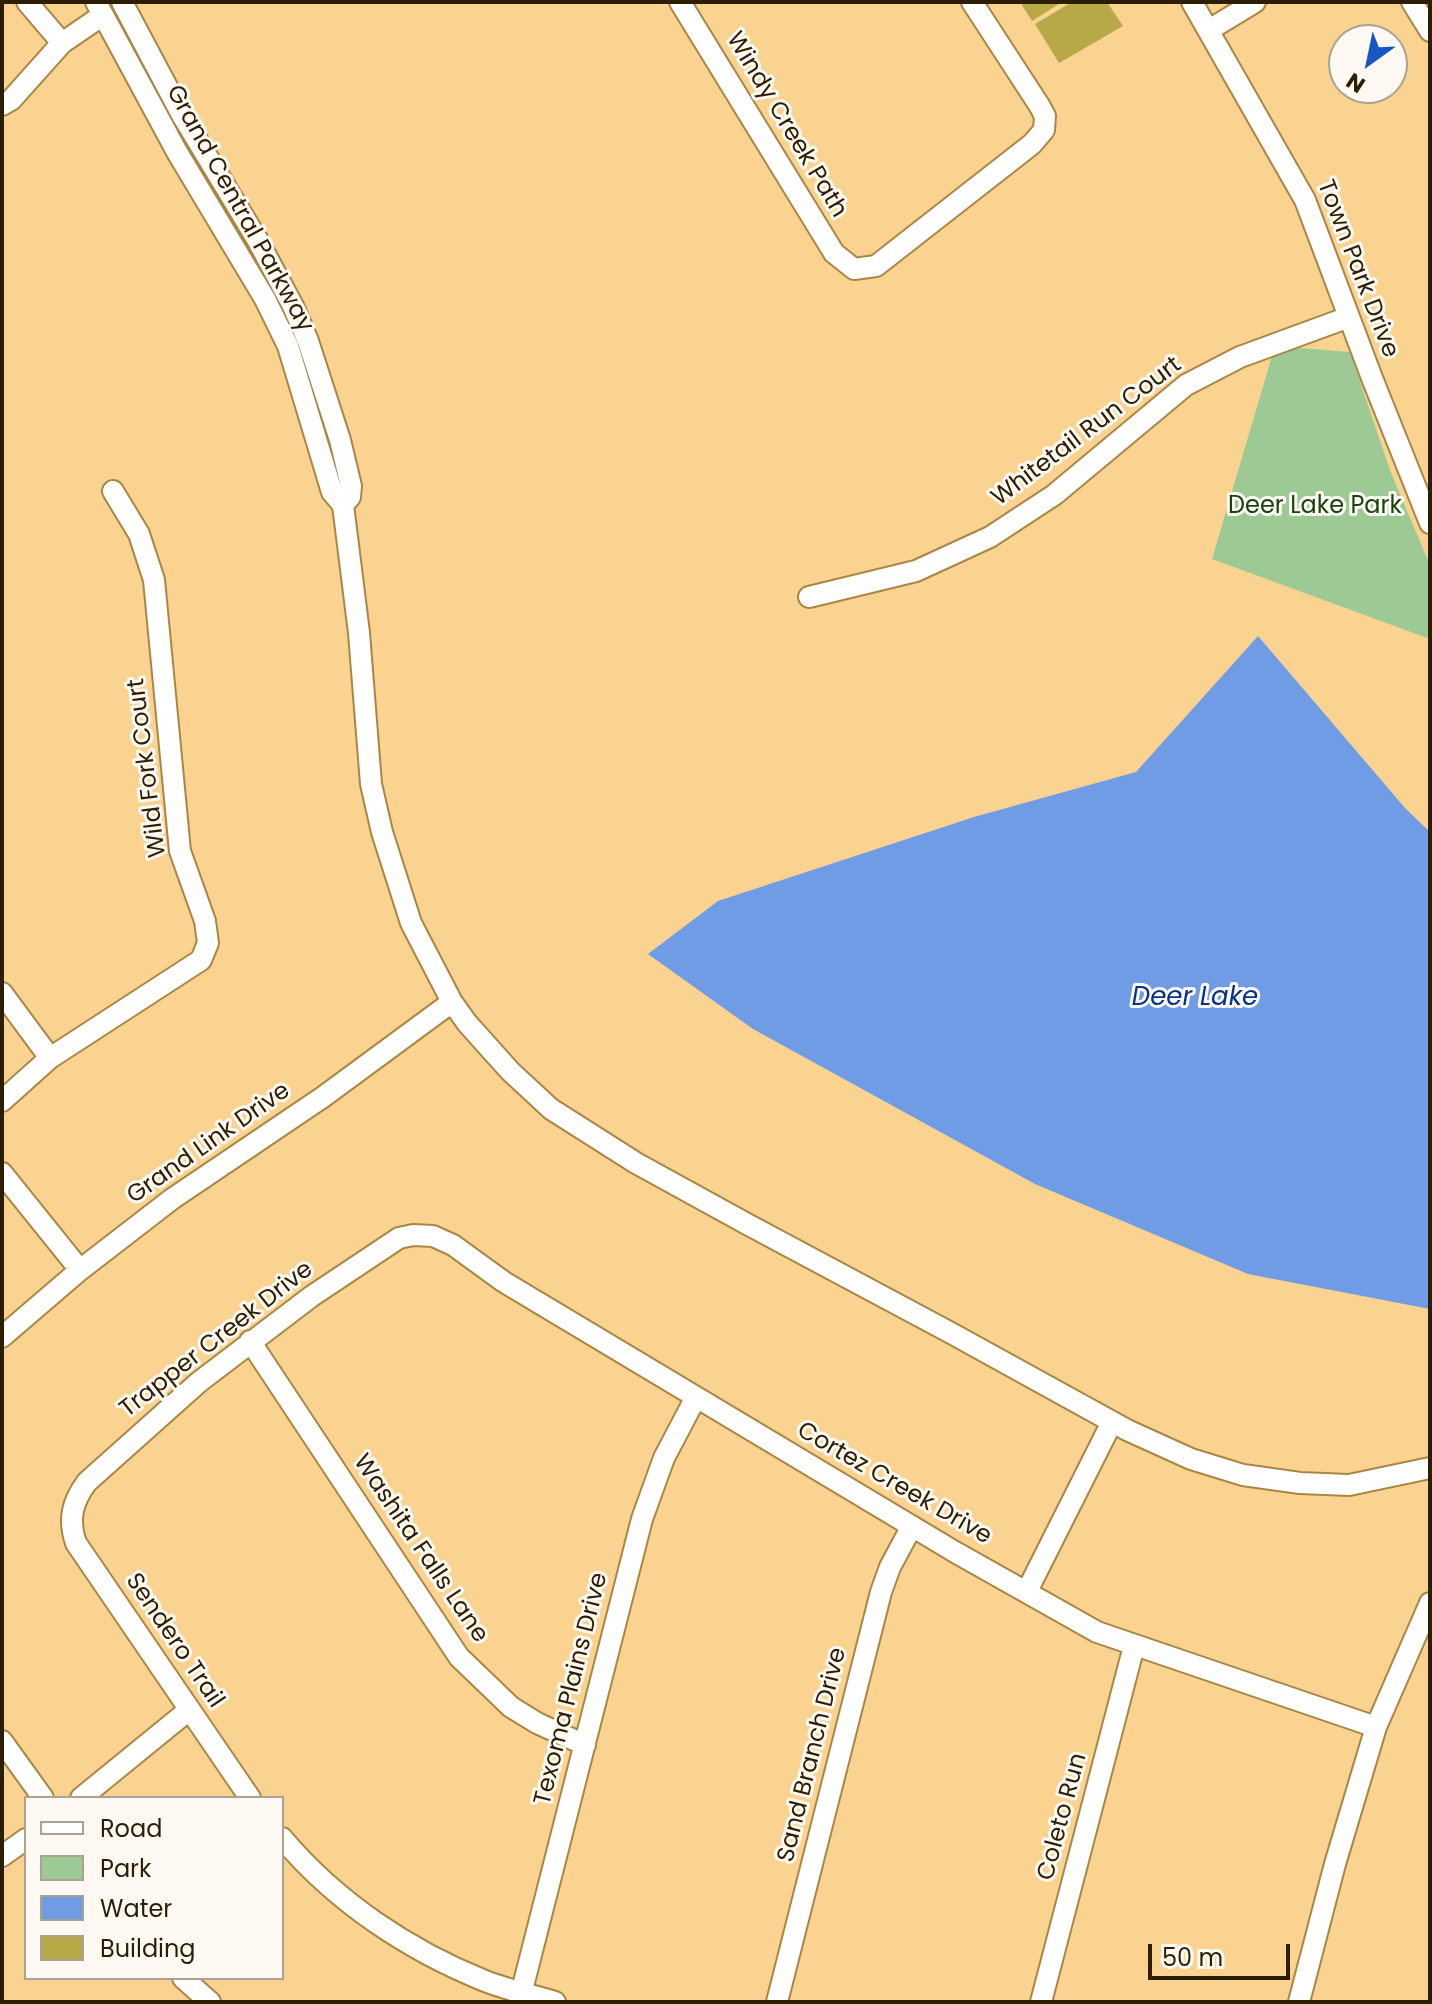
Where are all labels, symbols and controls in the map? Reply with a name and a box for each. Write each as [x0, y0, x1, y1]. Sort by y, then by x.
north arrow [1328, 24, 1408, 104]
street label: Windy Creek Path [719, 27, 853, 223]
text: N [1340, 65, 1371, 100]
street label: Grand Central Parkway [159, 81, 319, 337]
street label: Town Park Drive [1310, 176, 1404, 362]
street label: Whitetail Run Court [986, 351, 1188, 513]
park label: Deer Lake Park [1228, 493, 1402, 521]
street label: Wild Fork Court [123, 677, 173, 859]
water label: Deer Lake [1132, 982, 1258, 1014]
street label: Grand Link Drive [122, 1077, 296, 1211]
street label: Trapper Creek Drive [115, 1256, 319, 1424]
street label: Cortez Creek Drive [792, 1417, 996, 1551]
street label: Washita Falls Lane [346, 1449, 494, 1649]
street label: Sendero Trail [118, 1568, 230, 1714]
street label: Texoma Plains Drive [529, 1570, 615, 1808]
street label: Sand Branch Drive [772, 1645, 854, 1865]
street label: Coleto Run [1032, 1750, 1094, 1884]
legend [24, 1796, 284, 1980]
text: Road [100, 1812, 162, 1845]
text: Park [100, 1852, 151, 1885]
text: Water [100, 1892, 172, 1925]
scale bar [1152, 1928, 1294, 1978]
text: Building [100, 1932, 196, 1965]
text: 50 m [1162, 1941, 1223, 1974]

